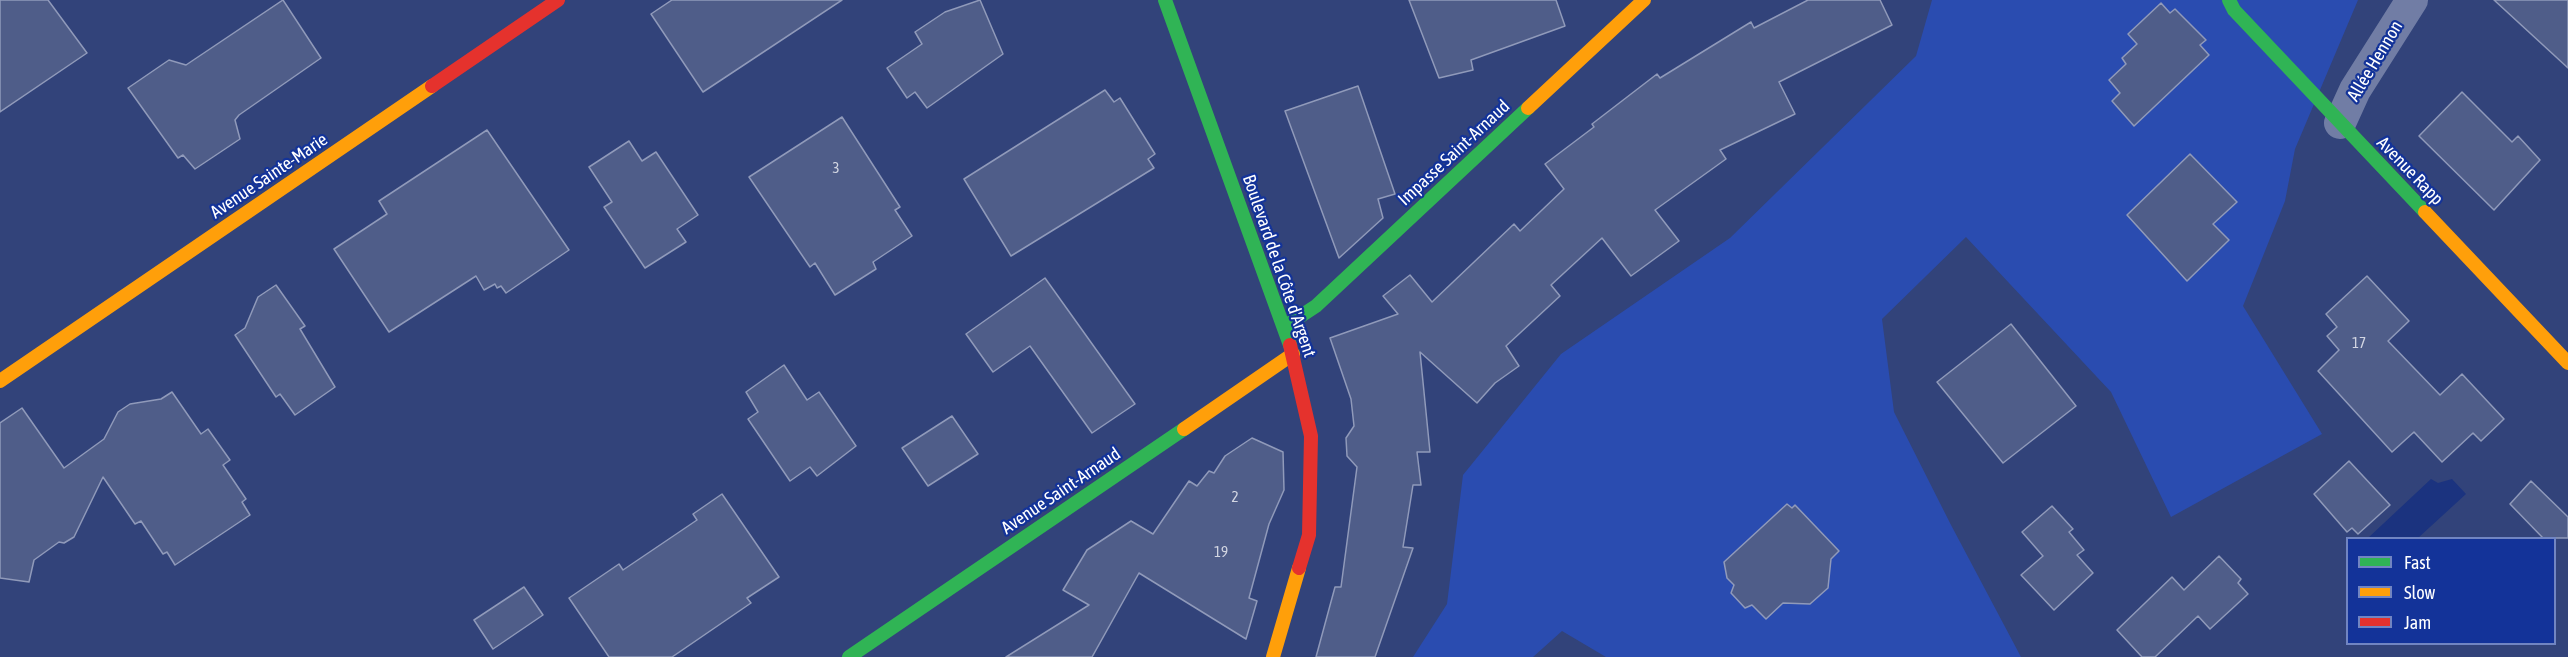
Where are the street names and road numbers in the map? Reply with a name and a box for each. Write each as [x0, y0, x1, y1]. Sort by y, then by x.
street label: Allée Hennon [2343, 17, 2407, 105]
street label: Impasse Saint-Arnaud [1394, 96, 1514, 210]
street label: Avenue Sainte-Marie [206, 129, 332, 223]
street label: Avenue Rapp [2372, 132, 2448, 210]
street label: Boulevard de la Côte d'Argent [1238, 172, 1320, 360]
street label: Avenue Saint-Arnaud [997, 443, 1125, 539]

